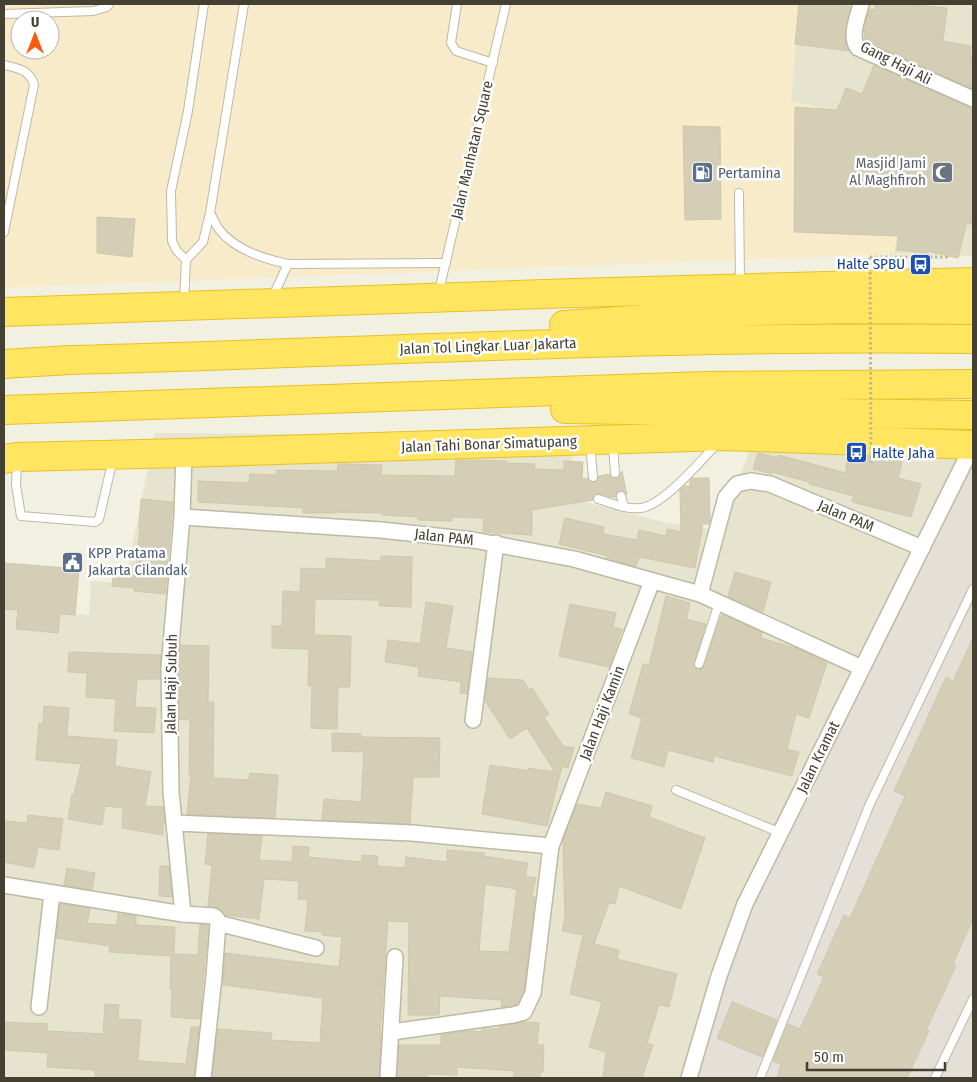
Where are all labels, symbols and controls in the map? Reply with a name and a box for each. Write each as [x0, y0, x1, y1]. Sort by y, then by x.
north arrow [10, 10, 60, 60]
text: U [31, 14, 39, 31]
street label: Gang Haji Ali [857, 37, 935, 89]
street label: Jalan Manhatan Square [447, 79, 497, 221]
place label: Masjid Jami Al Maghfiroh [849, 154, 926, 189]
mosque icon: Masjid Jami Al Maghfiroh [930, 160, 954, 184]
fuel station icon: Pertamina [690, 161, 714, 185]
place label: Pertamina [718, 164, 781, 182]
bus stop icon: Halte SPBU [909, 252, 933, 276]
place label: Halte SPBU [837, 255, 905, 273]
street label: Jalan Tol Lingkar Luar Jakarta [399, 334, 577, 358]
street label: Jalan Tahi Bonar Simatupang [401, 432, 577, 456]
bus stop icon: Halte Jaha [844, 441, 868, 465]
place label: Halte Jaha [872, 444, 935, 462]
street label: Jalan PAM [815, 496, 877, 536]
street label: Jalan PAM [413, 525, 475, 549]
place label: KPP Pratama Jakarta Cilandak [88, 544, 187, 579]
public building icon: KPP Pratama Jakarta Cilandak [60, 550, 84, 574]
street label: Jalan Haji Subuh [161, 634, 181, 734]
street label: Jalan Haji Kamin [576, 663, 628, 763]
street label: Jalan Kramat [793, 718, 843, 796]
scale bar [807, 1040, 944, 1072]
text: 50 m [814, 1048, 844, 1066]

